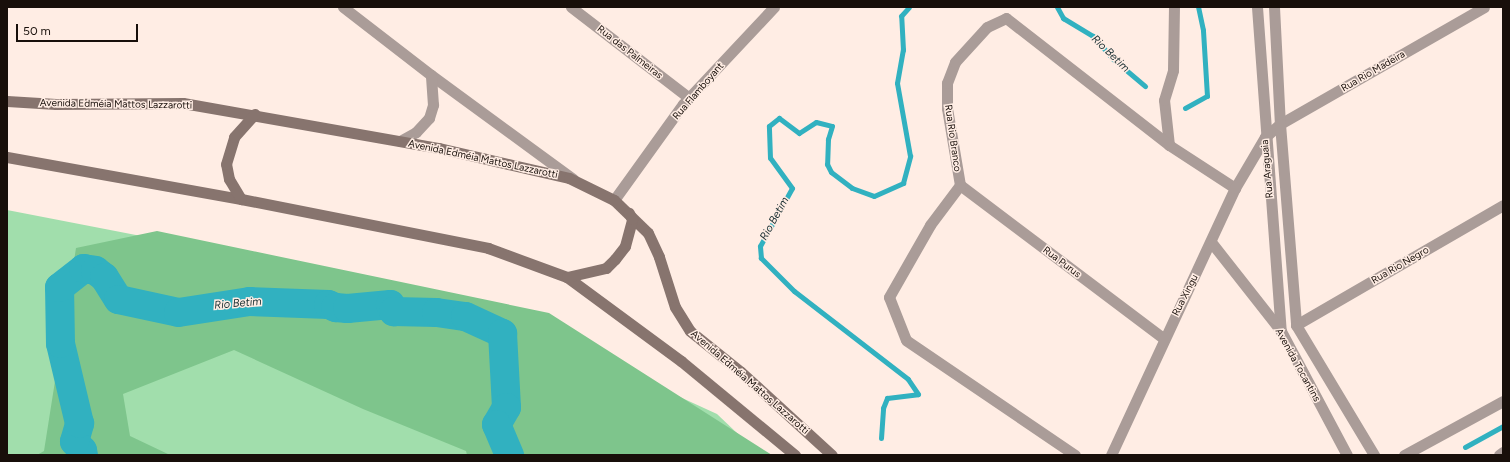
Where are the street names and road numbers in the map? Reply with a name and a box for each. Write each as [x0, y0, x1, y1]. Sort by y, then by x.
street label: Rua das Palmeiras [595, 23, 665, 81]
street label: Rua Rio Madeira [1339, 48, 1407, 94]
street label: Rua Flamboyant [670, 60, 726, 122]
street label: Avenida Edméia Mattos Lazzarotti [40, 97, 192, 111]
street label: Rua Rio Branco [942, 104, 964, 172]
street label: Avenida Edméia Mattos Lazzarotti [407, 137, 559, 181]
street label: Rua Araguaia [1258, 139, 1276, 199]
street label: Rua Purus [1041, 244, 1083, 280]
street label: Rua Rio Negro [1369, 244, 1431, 286]
street label: Rua Xingu [1169, 272, 1201, 318]
street label: Avenida Tocantins [1273, 326, 1323, 404]
street label: Avenida Edméia Mattos Lazzarotti [689, 327, 811, 437]

